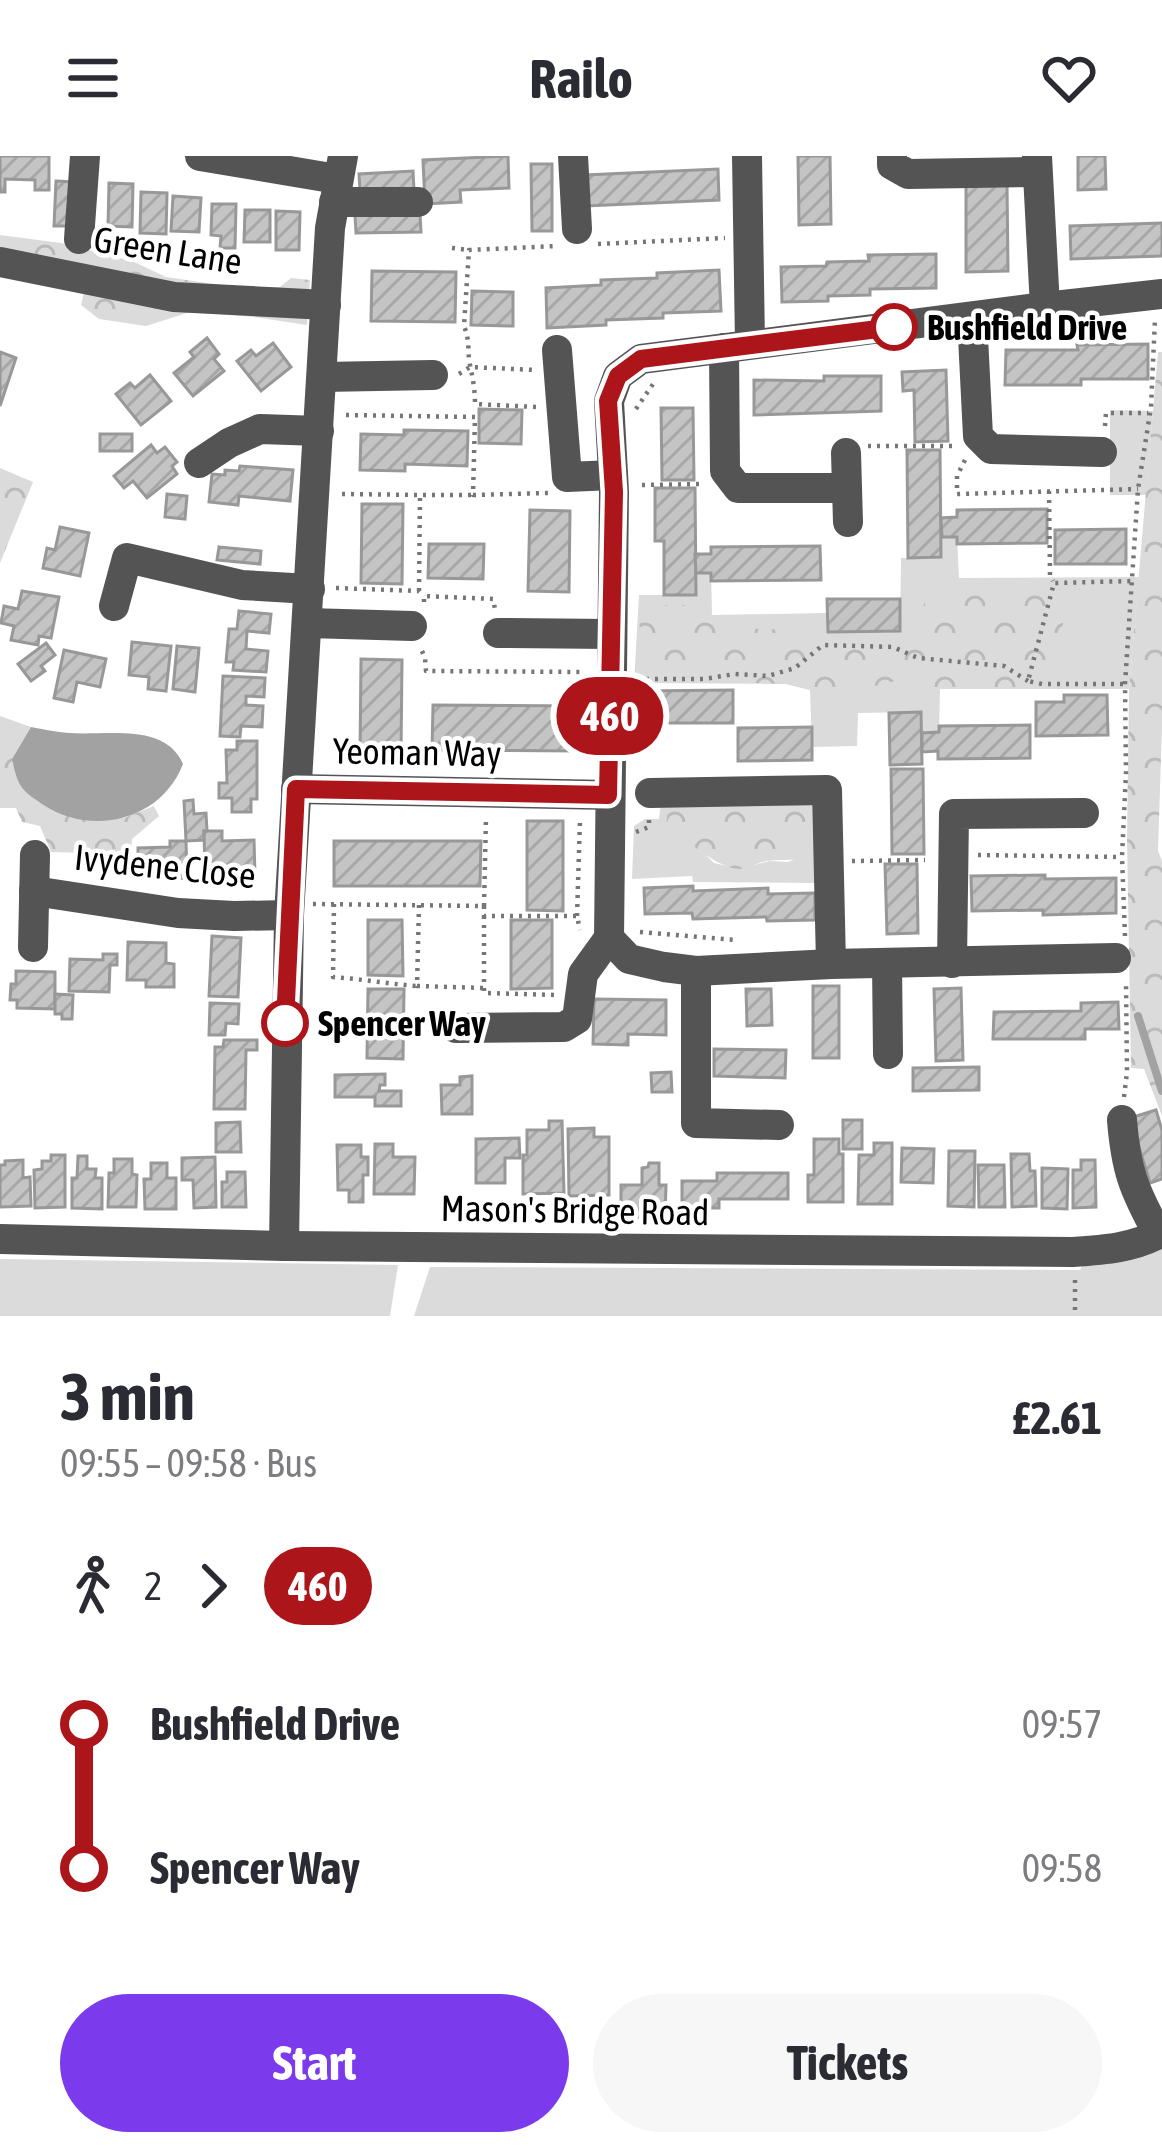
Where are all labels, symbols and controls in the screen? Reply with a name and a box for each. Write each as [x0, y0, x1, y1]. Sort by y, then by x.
icon: menu [60, 45, 126, 111]
icon: heart [1036, 45, 1102, 111]
text: Railo [529, 48, 633, 109]
street label: Green Lane [91, 218, 245, 282]
marker: Bushfield Drive [872, 305, 916, 349]
place label: Bushfield Drive [927, 306, 1127, 348]
line badge: 460 [541, 677, 679, 755]
text: 460 [580, 692, 640, 740]
street label: Yeoman Way [332, 730, 502, 774]
street label: Ivydene Close [72, 836, 258, 896]
marker: Spencer Way [263, 1001, 307, 1045]
place label: Spencer Way [318, 1002, 486, 1044]
street label: Mason's Bridge Road [440, 1187, 710, 1233]
text: 3 min [60, 1358, 195, 1434]
text: £2.61 [1012, 1392, 1102, 1444]
text: 09:55 – 09:58 · Bus [60, 1441, 317, 1485]
icon: walk [60, 1553, 126, 1619]
icon: forward [180, 1553, 246, 1619]
text: 460 [288, 1562, 348, 1610]
text: 2 [144, 1564, 162, 1608]
text: Bushfield Drive [150, 1698, 400, 1750]
text: 09:57 [1022, 1702, 1102, 1746]
text: Spencer Way [150, 1842, 360, 1894]
text: 09:58 [1022, 1846, 1102, 1890]
button: Start [60, 1994, 569, 2132]
button: Tickets [593, 1994, 1102, 2132]

